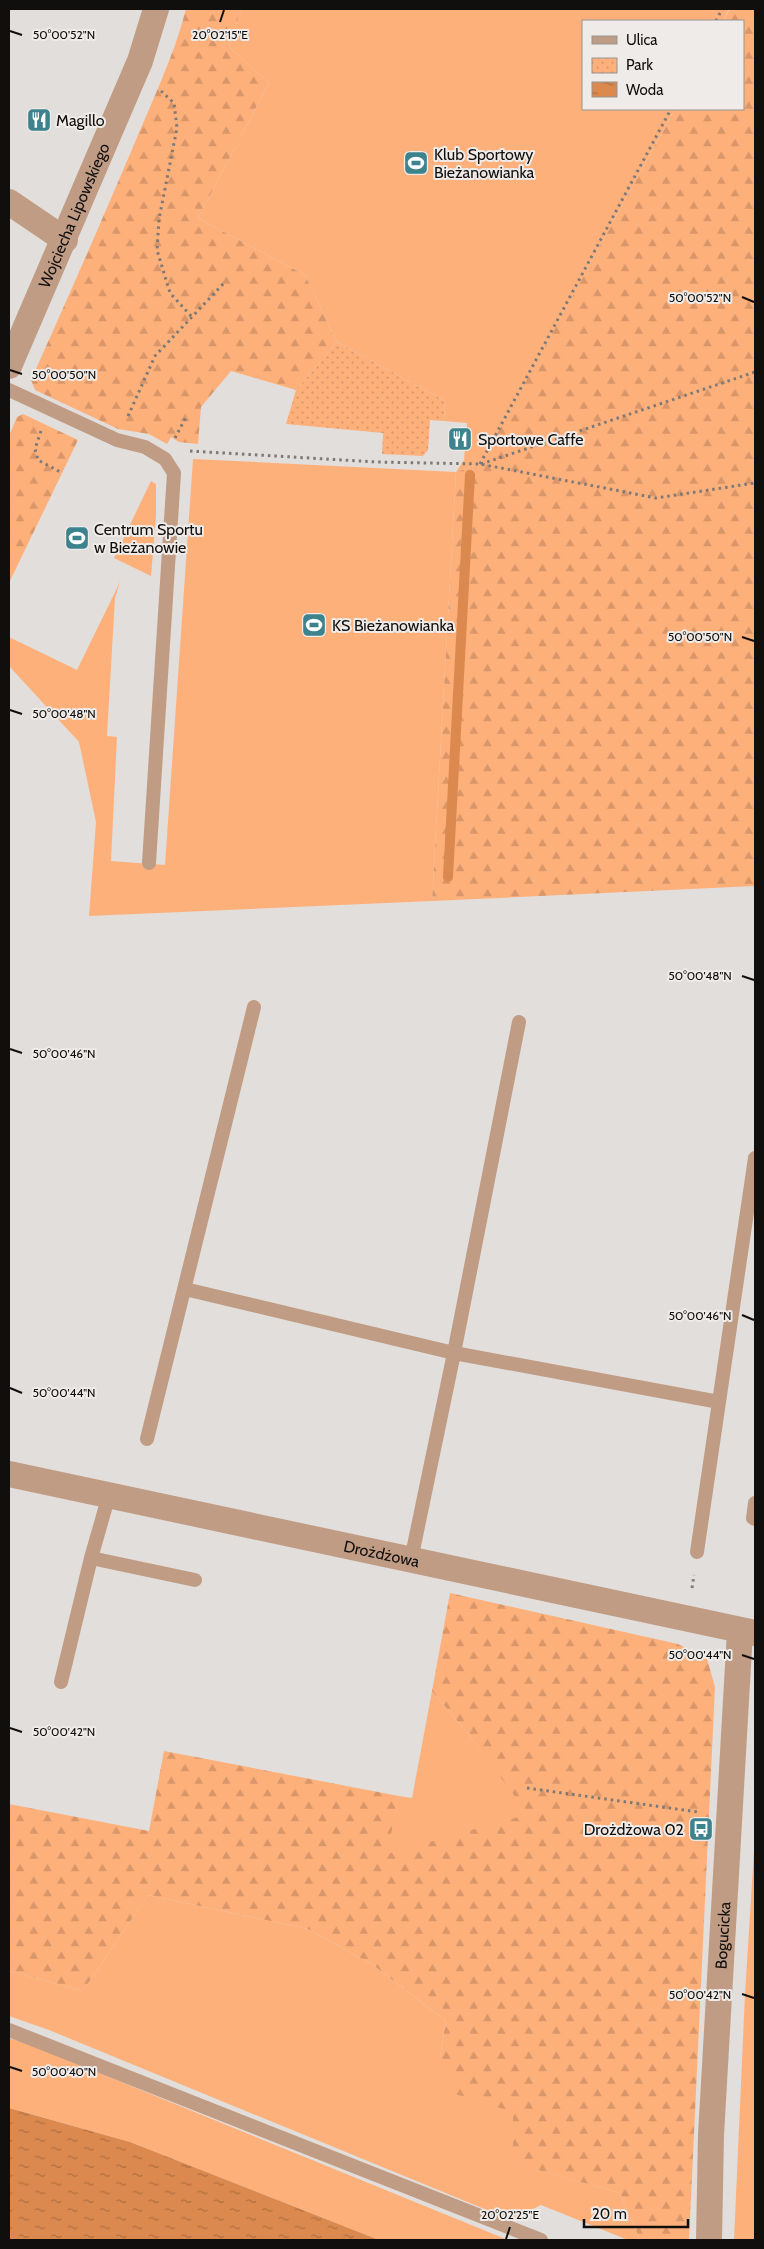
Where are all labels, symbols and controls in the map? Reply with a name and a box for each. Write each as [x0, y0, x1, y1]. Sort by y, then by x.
legend [582, 20, 744, 110]
text: 50°00'52"N [33, 27, 95, 42]
text: 20°02'15"E [192, 27, 248, 42]
text: Ulica [626, 31, 658, 49]
text: Park [626, 56, 653, 74]
text: Woda [626, 81, 664, 99]
restaurant icon: Magillo [26, 107, 52, 133]
place label: Magillo [56, 111, 105, 130]
street label: Wojciecha Lipowskiego [34, 140, 113, 291]
place label: Klub Sportowy Bieżanowianka [434, 145, 535, 182]
sports icon: Klub Sportowy Bieżanowianka [403, 150, 429, 176]
text: 50°00'52"N [669, 290, 731, 305]
text: 50°00'50"N [32, 367, 96, 382]
restaurant icon: Sportowe Caffe [447, 426, 473, 452]
place label: Sportowe Caffe [478, 430, 583, 449]
place label: Centrum Sportu w Bieżanowie [94, 520, 203, 557]
sports icon: Centrum Sportu w Bieżanowie [64, 525, 90, 551]
sports icon: KS Bieżanowianka [301, 612, 327, 638]
place label: KS Bieżanowianka [332, 616, 455, 635]
text: 50°00'50"N [668, 629, 732, 644]
text: 50°00'48"N [32, 706, 96, 721]
text: 50°00'48"N [668, 968, 732, 983]
text: 50°00'46"N [32, 1046, 96, 1061]
text: 50°00'46"N [668, 1308, 732, 1323]
text: 50°00'44"N [33, 1385, 96, 1400]
street label: Drożdżowa [342, 1536, 422, 1571]
text: 50°00'44"N [669, 1647, 732, 1662]
text: 50°00'42"N [33, 1724, 95, 1739]
bus stop icon: Drożdżowa 02 [688, 1816, 714, 1842]
place label: Drożdżowa 02 [584, 1820, 684, 1839]
street label: Bogucicka [711, 1901, 734, 1970]
text: 50°00'42"N [669, 1987, 731, 2002]
text: 50°00'40"N [32, 2064, 96, 2079]
scale bar [584, 2196, 688, 2228]
text: 20 m [592, 2205, 627, 2223]
text: 20°02'25"E [481, 2207, 539, 2222]

